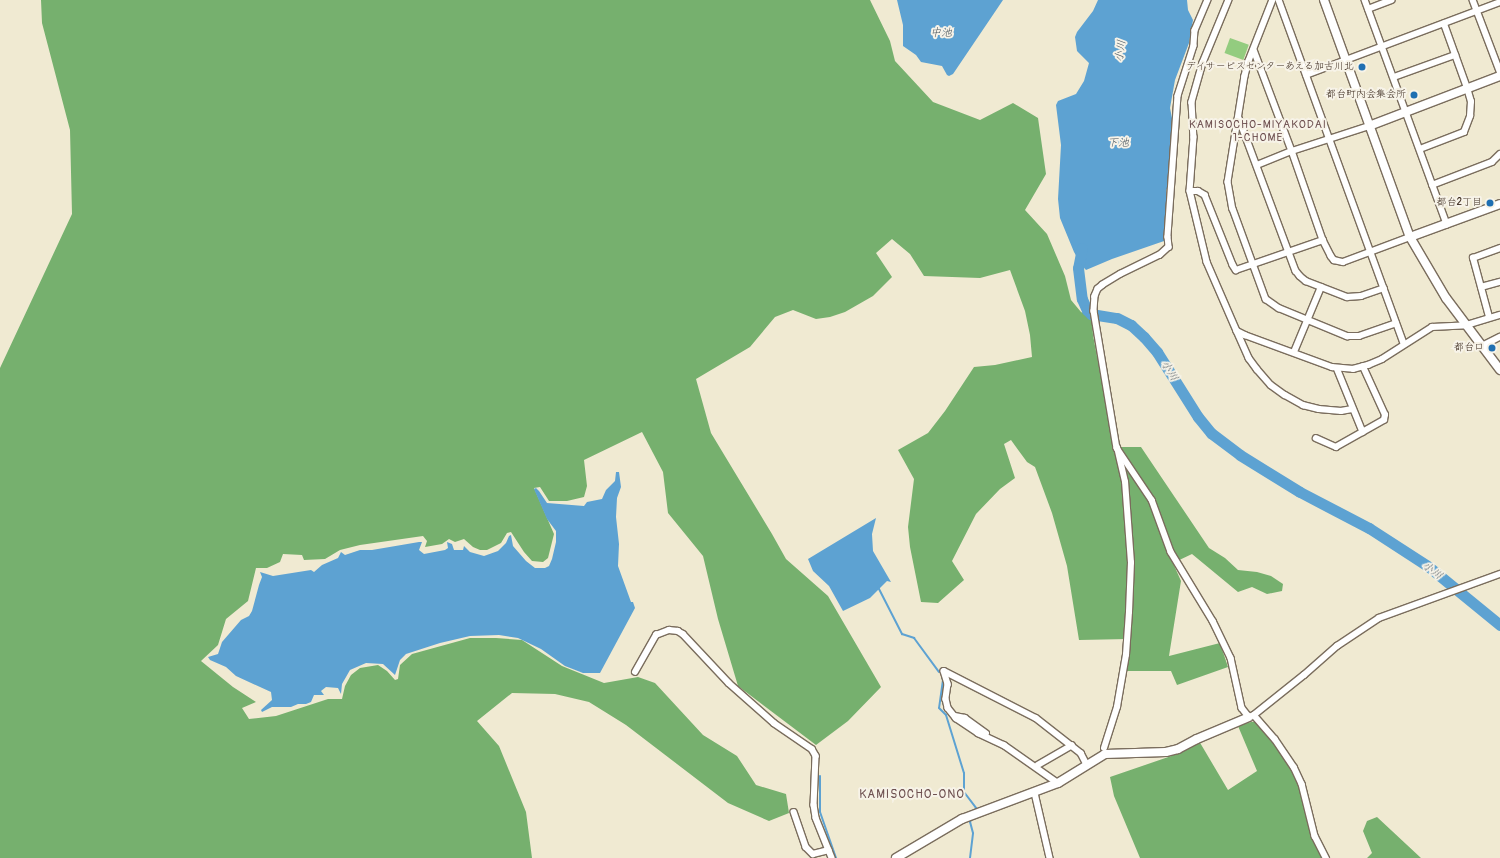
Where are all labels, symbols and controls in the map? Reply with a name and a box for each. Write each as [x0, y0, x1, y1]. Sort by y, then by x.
water label: 中池 [930, 26, 952, 40]
water label: 小川 [1113, 39, 1129, 63]
place label: デイサービスセンターあえる加古川北 [1184, 61, 1354, 73]
marker: デイサービスセンターあえる加古川北 [1357, 62, 1367, 72]
place label: 都台町内会集会所 [1326, 89, 1406, 101]
marker: 都台町内会集会所 [1409, 90, 1419, 100]
district label: KAMISOCHO-MIYAKODAI 1-CHOME [1189, 119, 1327, 145]
water label: 下池 [1107, 136, 1129, 150]
place label: 都台2丁目 [1436, 197, 1482, 209]
marker: 都台2丁目 [1485, 198, 1495, 208]
place label: 都台口 [1454, 342, 1484, 354]
marker: 都台口 [1487, 343, 1497, 353]
water label: 小川 [1158, 358, 1180, 384]
water label: 小川 [1419, 559, 1445, 583]
district label: KAMISOCHO-ONO [859, 788, 965, 802]

